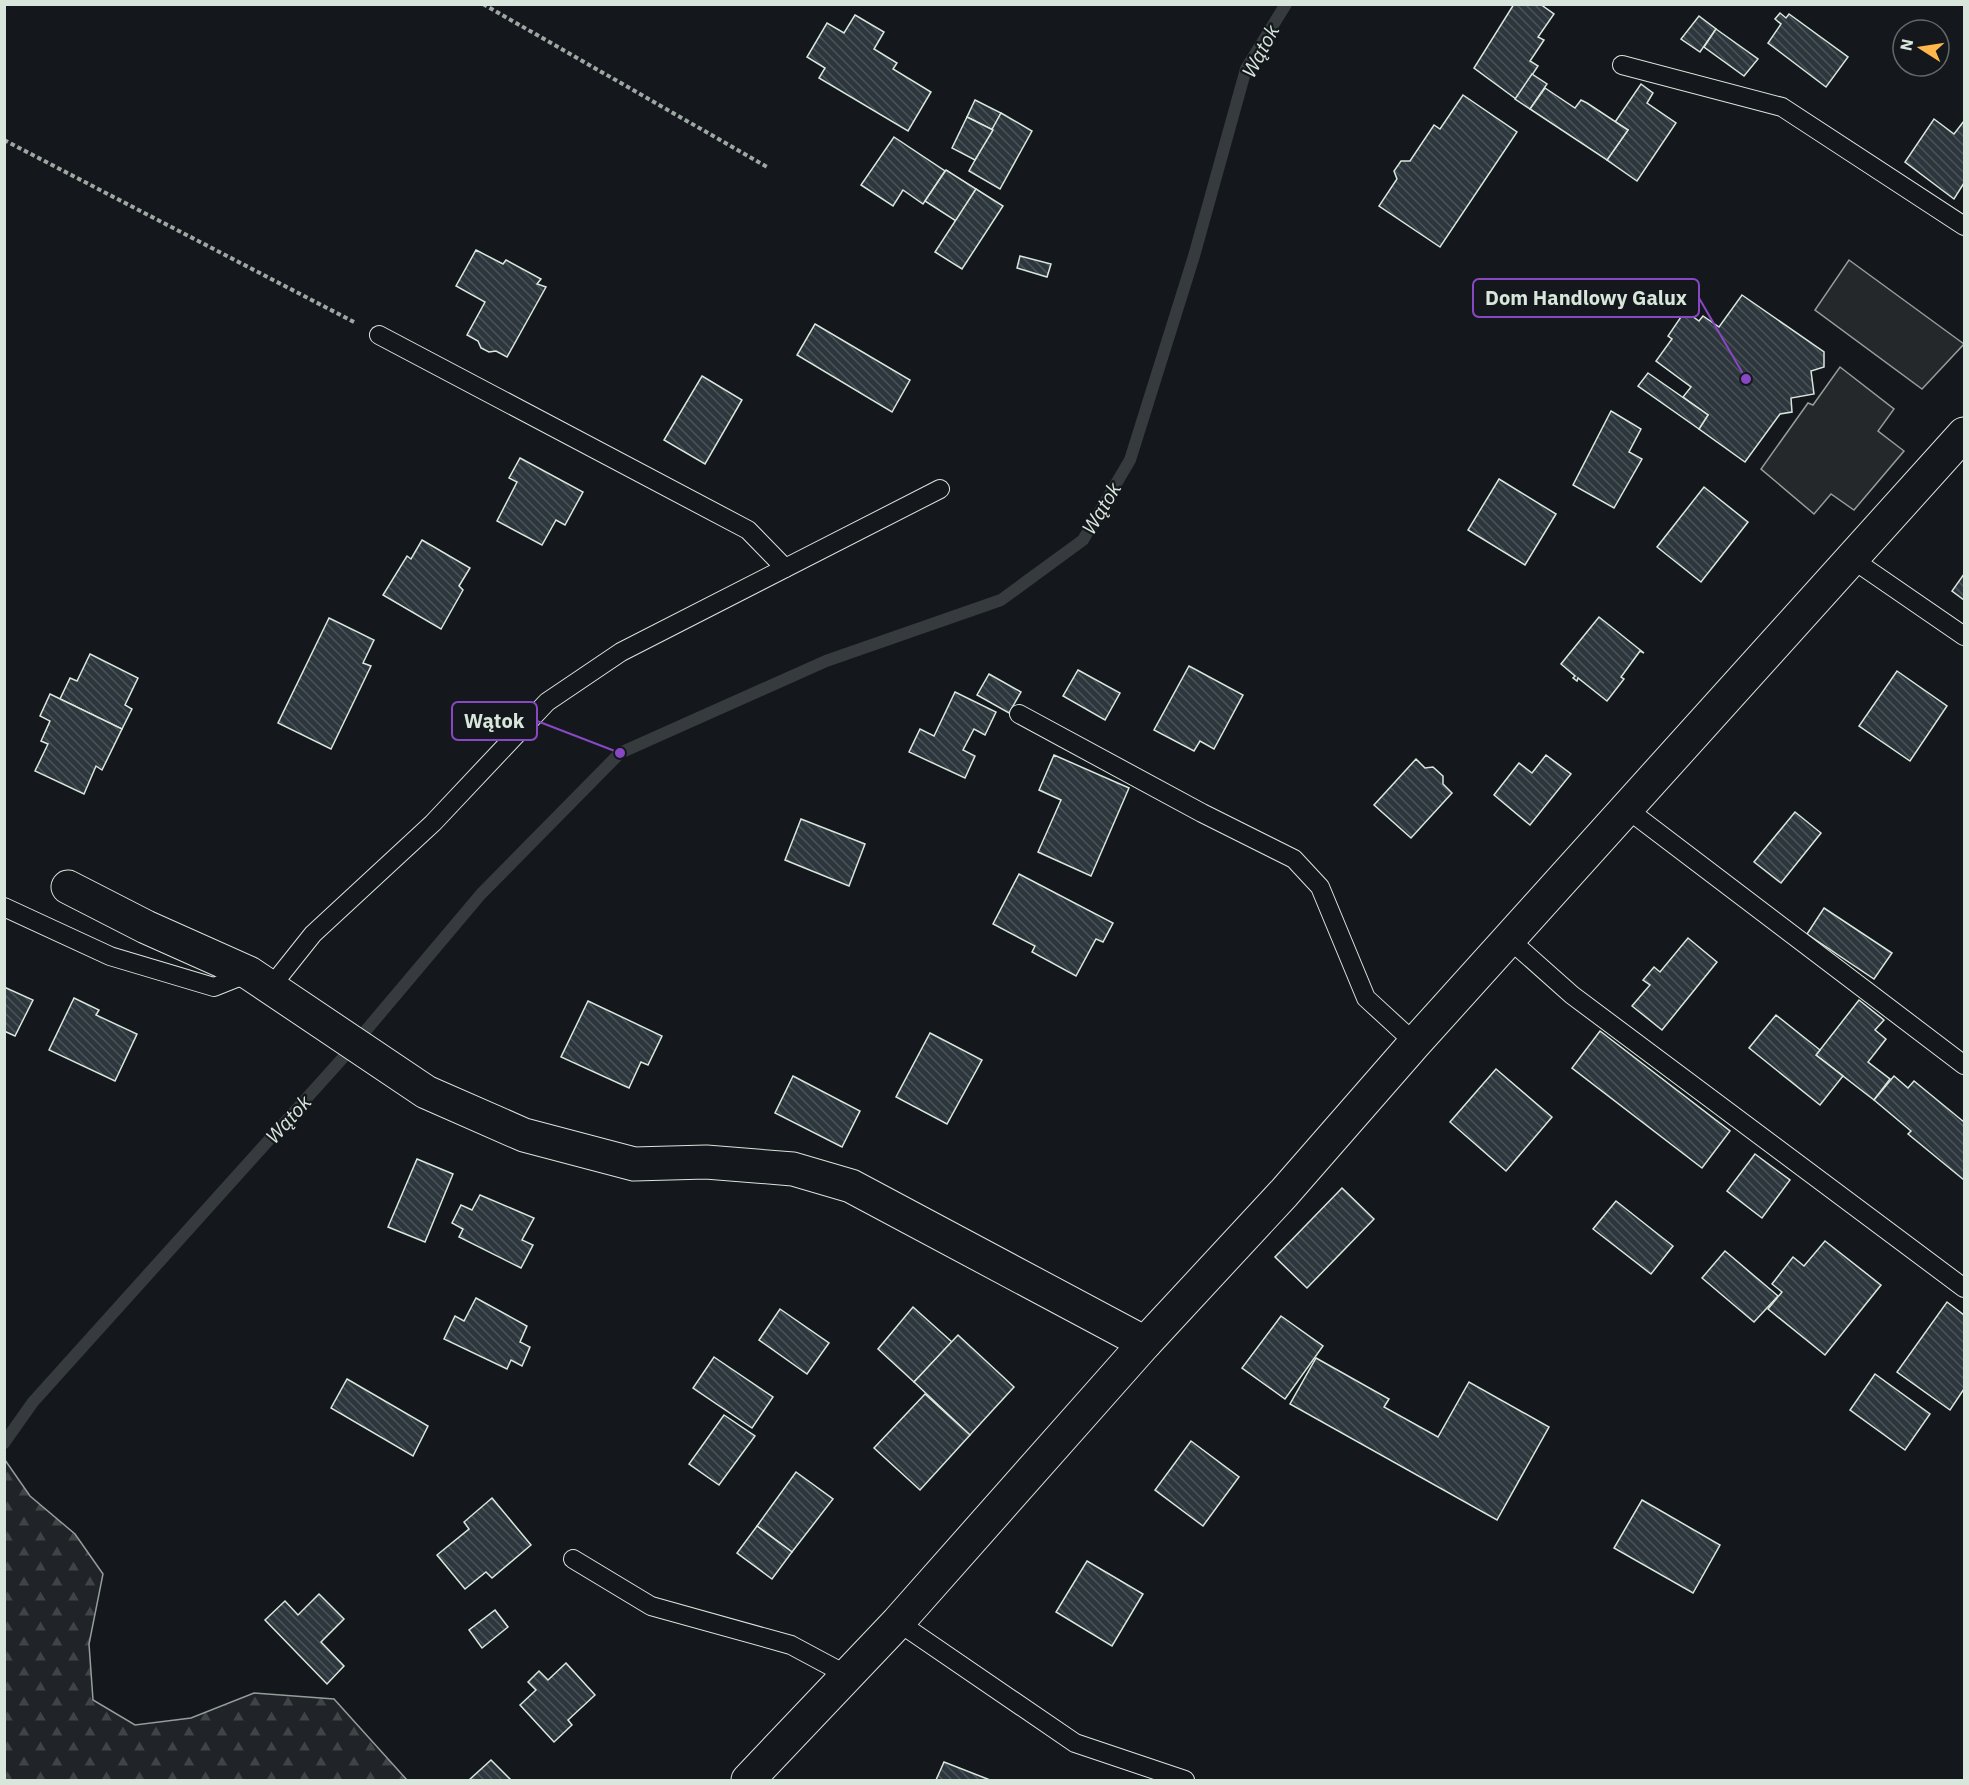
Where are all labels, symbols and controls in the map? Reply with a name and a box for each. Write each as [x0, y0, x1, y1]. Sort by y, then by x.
north arrow [1891, 18, 1951, 78]
water label: Wątok [1235, 19, 1285, 82]
text: N [1895, 37, 1917, 53]
callout: Dom Handlowy Galux [1473, 279, 1699, 317]
text: Dom Handlowy Galux [1485, 284, 1687, 311]
water label: Wątok [1075, 476, 1127, 539]
callout: Wątok [452, 702, 537, 740]
text: Wątok [464, 707, 525, 734]
water label: Wątok [259, 1089, 317, 1149]

